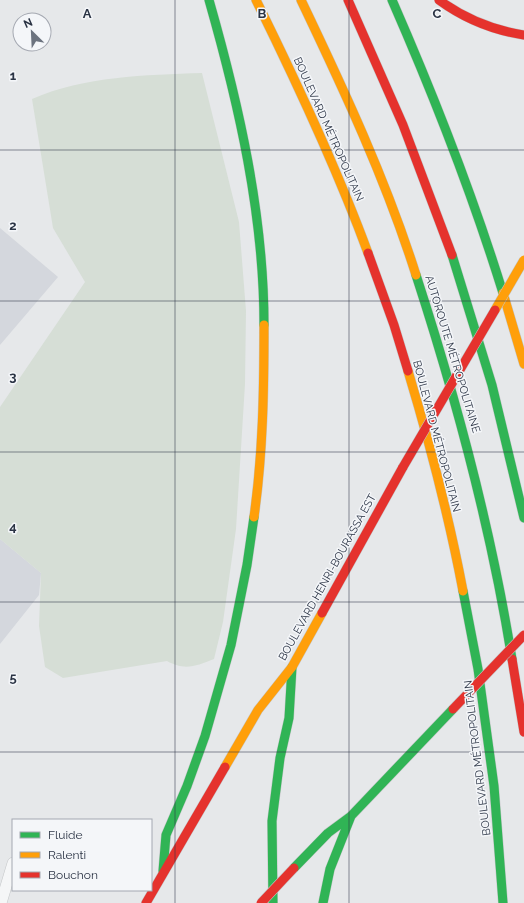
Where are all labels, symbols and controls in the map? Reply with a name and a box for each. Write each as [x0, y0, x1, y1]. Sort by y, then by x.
text: A [83, 6, 92, 21]
text: B [258, 6, 267, 21]
text: C [433, 6, 442, 21]
north arrow [12, 12, 52, 52]
text: N [22, 16, 35, 31]
street label: BOULEVARD MÉTROPOLITAIN [291, 55, 367, 203]
text: 1 [10, 68, 17, 83]
text: 2 [9, 218, 17, 233]
street label: AUTOROUTE MÉTROPOLITAINE [422, 273, 484, 435]
street label: BOULEVARD MÉTROPOLITAIN [410, 359, 464, 513]
text: 3 [9, 369, 17, 384]
street label: BOULEVARD HENRI-BOURASSA EST [276, 491, 379, 663]
text: 4 [9, 519, 17, 534]
text: 5 [9, 670, 17, 685]
street label: BOULEVARD MÉTROPOLITAIN [461, 679, 493, 837]
legend [12, 819, 152, 891]
text: Fluide [48, 828, 83, 842]
text: Ralenti [48, 848, 86, 862]
text: Bouchon [48, 868, 98, 882]

